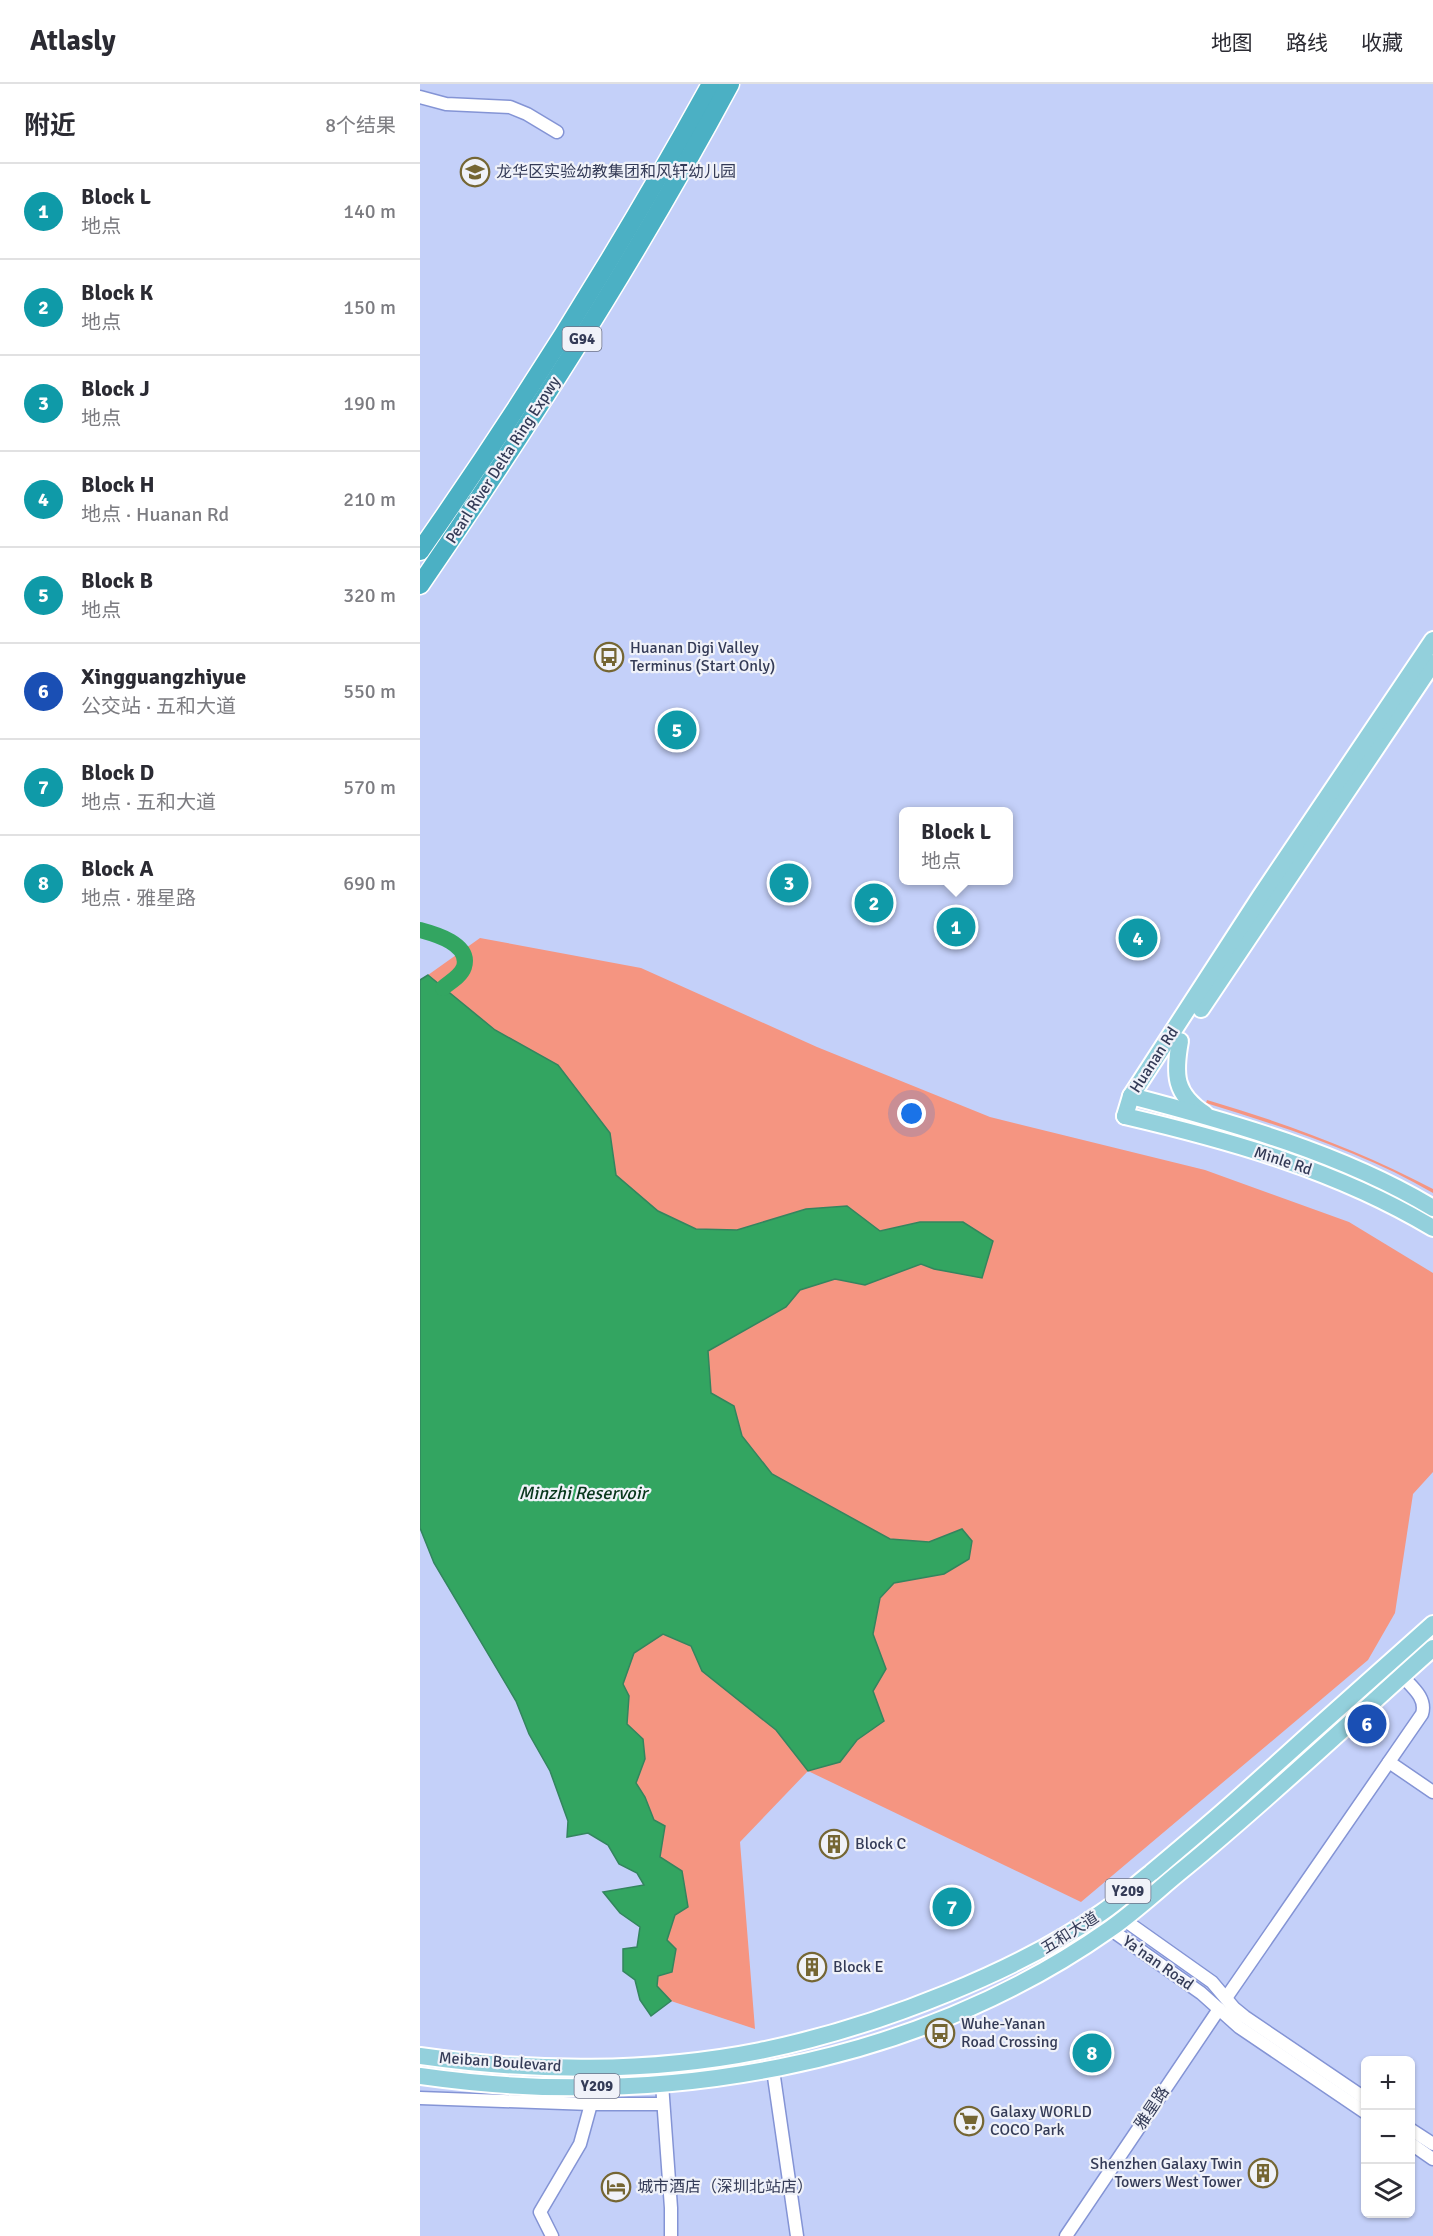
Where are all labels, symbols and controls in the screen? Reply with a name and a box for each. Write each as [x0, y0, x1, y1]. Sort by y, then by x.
text: Atlasly [30, 24, 116, 58]
text: 地图 [1211, 30, 1253, 56]
text: 路线 [1286, 30, 1328, 56]
text: 收藏 [1361, 30, 1403, 56]
text: 附近 [24, 110, 76, 142]
text: 8个结果 [325, 113, 396, 138]
school or university icon: 龙华区实验幼教集团和风轩幼儿园 [459, 156, 491, 188]
place label: 龙华区实验幼教集团和风轩幼儿园 [496, 162, 736, 182]
text: Block L [81, 183, 151, 210]
text: 1 [38, 199, 49, 224]
text: 140 m [343, 199, 396, 224]
text: 地点 [81, 214, 121, 239]
text: Block K [81, 279, 153, 306]
text: 2 [38, 295, 49, 320]
text: 150 m [343, 295, 396, 320]
text: 地点 [81, 310, 121, 335]
road number: G94 [562, 327, 602, 351]
street label: Pearl River Delta Ring Expwy [441, 372, 565, 548]
text: Block J [81, 375, 150, 402]
text: 3 [38, 391, 49, 416]
text: 190 m [343, 391, 396, 416]
text: 地点 [81, 406, 121, 431]
text: Block H [81, 471, 155, 498]
text: 4 [38, 487, 49, 512]
text: 210 m [343, 487, 396, 512]
text: 地点 · Huanan Rd [81, 502, 229, 527]
text: Block B [81, 567, 153, 594]
text: 5 [38, 583, 49, 608]
text: 320 m [343, 583, 396, 608]
text: 地点 [81, 598, 121, 623]
place label: Huanan Digi Valley Terminus (Start Only) [630, 638, 775, 676]
bus stop icon: Huanan Digi Valley Terminus (Start Only) [593, 641, 625, 673]
text: Xingguangzhiyue [81, 663, 246, 690]
text: 6 [38, 679, 49, 704]
text: 550 m [343, 679, 396, 704]
text: 公交站 · 五和大道 [81, 694, 236, 719]
pin: 5 [658, 708, 696, 752]
text: Block D [81, 759, 154, 786]
text: 7 [38, 775, 49, 800]
text: 570 m [343, 775, 396, 800]
text: 地点 · 五和大道 [81, 790, 216, 815]
popup [899, 807, 1013, 885]
text: Block L [921, 818, 991, 845]
text: 地点 [921, 849, 961, 874]
text: Block A [81, 855, 154, 882]
pin: 3 [770, 860, 808, 906]
text: 8 [38, 871, 49, 896]
text: 690 m [343, 871, 396, 896]
pin: 2 [854, 880, 894, 926]
text: 地点 · 雅星路 [81, 886, 196, 911]
pin: 1 [936, 904, 976, 950]
pin: 4 [1118, 916, 1158, 960]
street label: Huanan Rd [1125, 1023, 1183, 1097]
your location [897, 1099, 926, 1128]
street label: Minle Rd [1251, 1142, 1315, 1180]
water label: Minzhi Reservoir [519, 1482, 650, 1504]
pin: 6 [1348, 1702, 1386, 1746]
building icon: Block C [818, 1828, 850, 1860]
place label: Block C [855, 1834, 907, 1854]
road number: Y209 [1106, 1879, 1150, 1903]
pin: 7 [932, 1884, 972, 1930]
street label: 五和大道 [1038, 1908, 1102, 1958]
street label: Ya'nan Road [1119, 1931, 1197, 1995]
building icon: Block E [796, 1951, 828, 1983]
place label: Block E [833, 1957, 884, 1977]
place label: Wuhe-Yanan Road Crossing [961, 2014, 1058, 2052]
bus stop icon: Wuhe-Yanan Road Crossing [924, 2017, 956, 2049]
pin: 8 [1072, 2030, 1112, 2076]
street label: Meiban Boulevard [438, 2048, 562, 2076]
map controls [1361, 2056, 1415, 2218]
button: + [1361, 2056, 1415, 2110]
road number: Y209 [574, 2074, 620, 2098]
street label: 雅星路 [1130, 2083, 1174, 2133]
place label: Galaxy WORLD COCO Park [990, 2102, 1092, 2140]
supermarket icon: Galaxy WORLD COCO Park [953, 2105, 985, 2137]
button: − [1361, 2110, 1415, 2164]
place label: Shenzhen Galaxy Twin Towers West Tower [1090, 2154, 1242, 2192]
building icon: Shenzhen Galaxy Twin Towers West Tower [1247, 2157, 1279, 2189]
button: layers [1361, 2164, 1415, 2218]
hotel icon: 城市酒店（深圳北站店） [600, 2171, 632, 2203]
place label: 城市酒店（深圳北站店） [637, 2177, 813, 2197]

